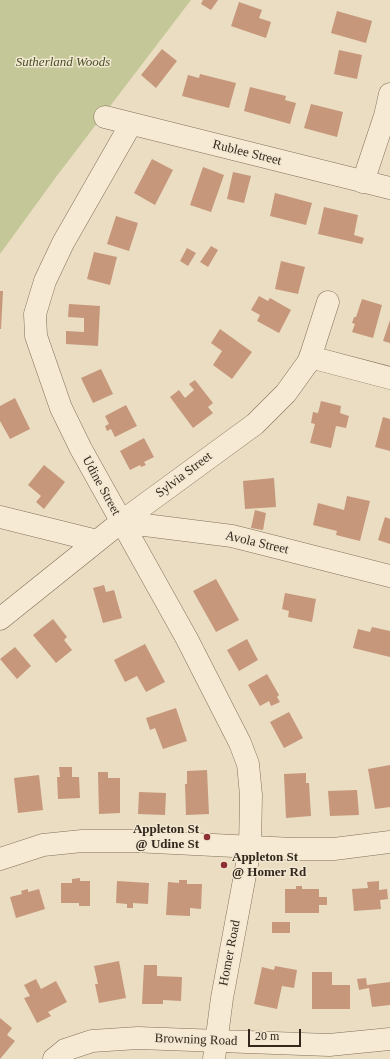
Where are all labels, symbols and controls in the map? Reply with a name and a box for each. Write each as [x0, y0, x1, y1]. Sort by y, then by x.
park label: Sutherland Woods [16, 55, 110, 71]
street label: Rublee Street [211, 137, 283, 169]
street label: Sylvia Street [153, 449, 215, 501]
street label: Udine Street [78, 454, 124, 518]
street label: Avola Street [224, 528, 290, 558]
place label: Appleton St @ Udine St [133, 822, 199, 853]
marker: Appleton St @ Udine St [202, 832, 212, 842]
place label: Appleton St @ Homer Rd [232, 850, 306, 881]
marker: Appleton St @ Homer Rd [219, 860, 229, 870]
street label: Homer Road [216, 919, 244, 987]
scale bar [250, 1021, 303, 1047]
text: 20 m [255, 1029, 279, 1043]
street label: Browning Road [154, 1031, 238, 1049]

